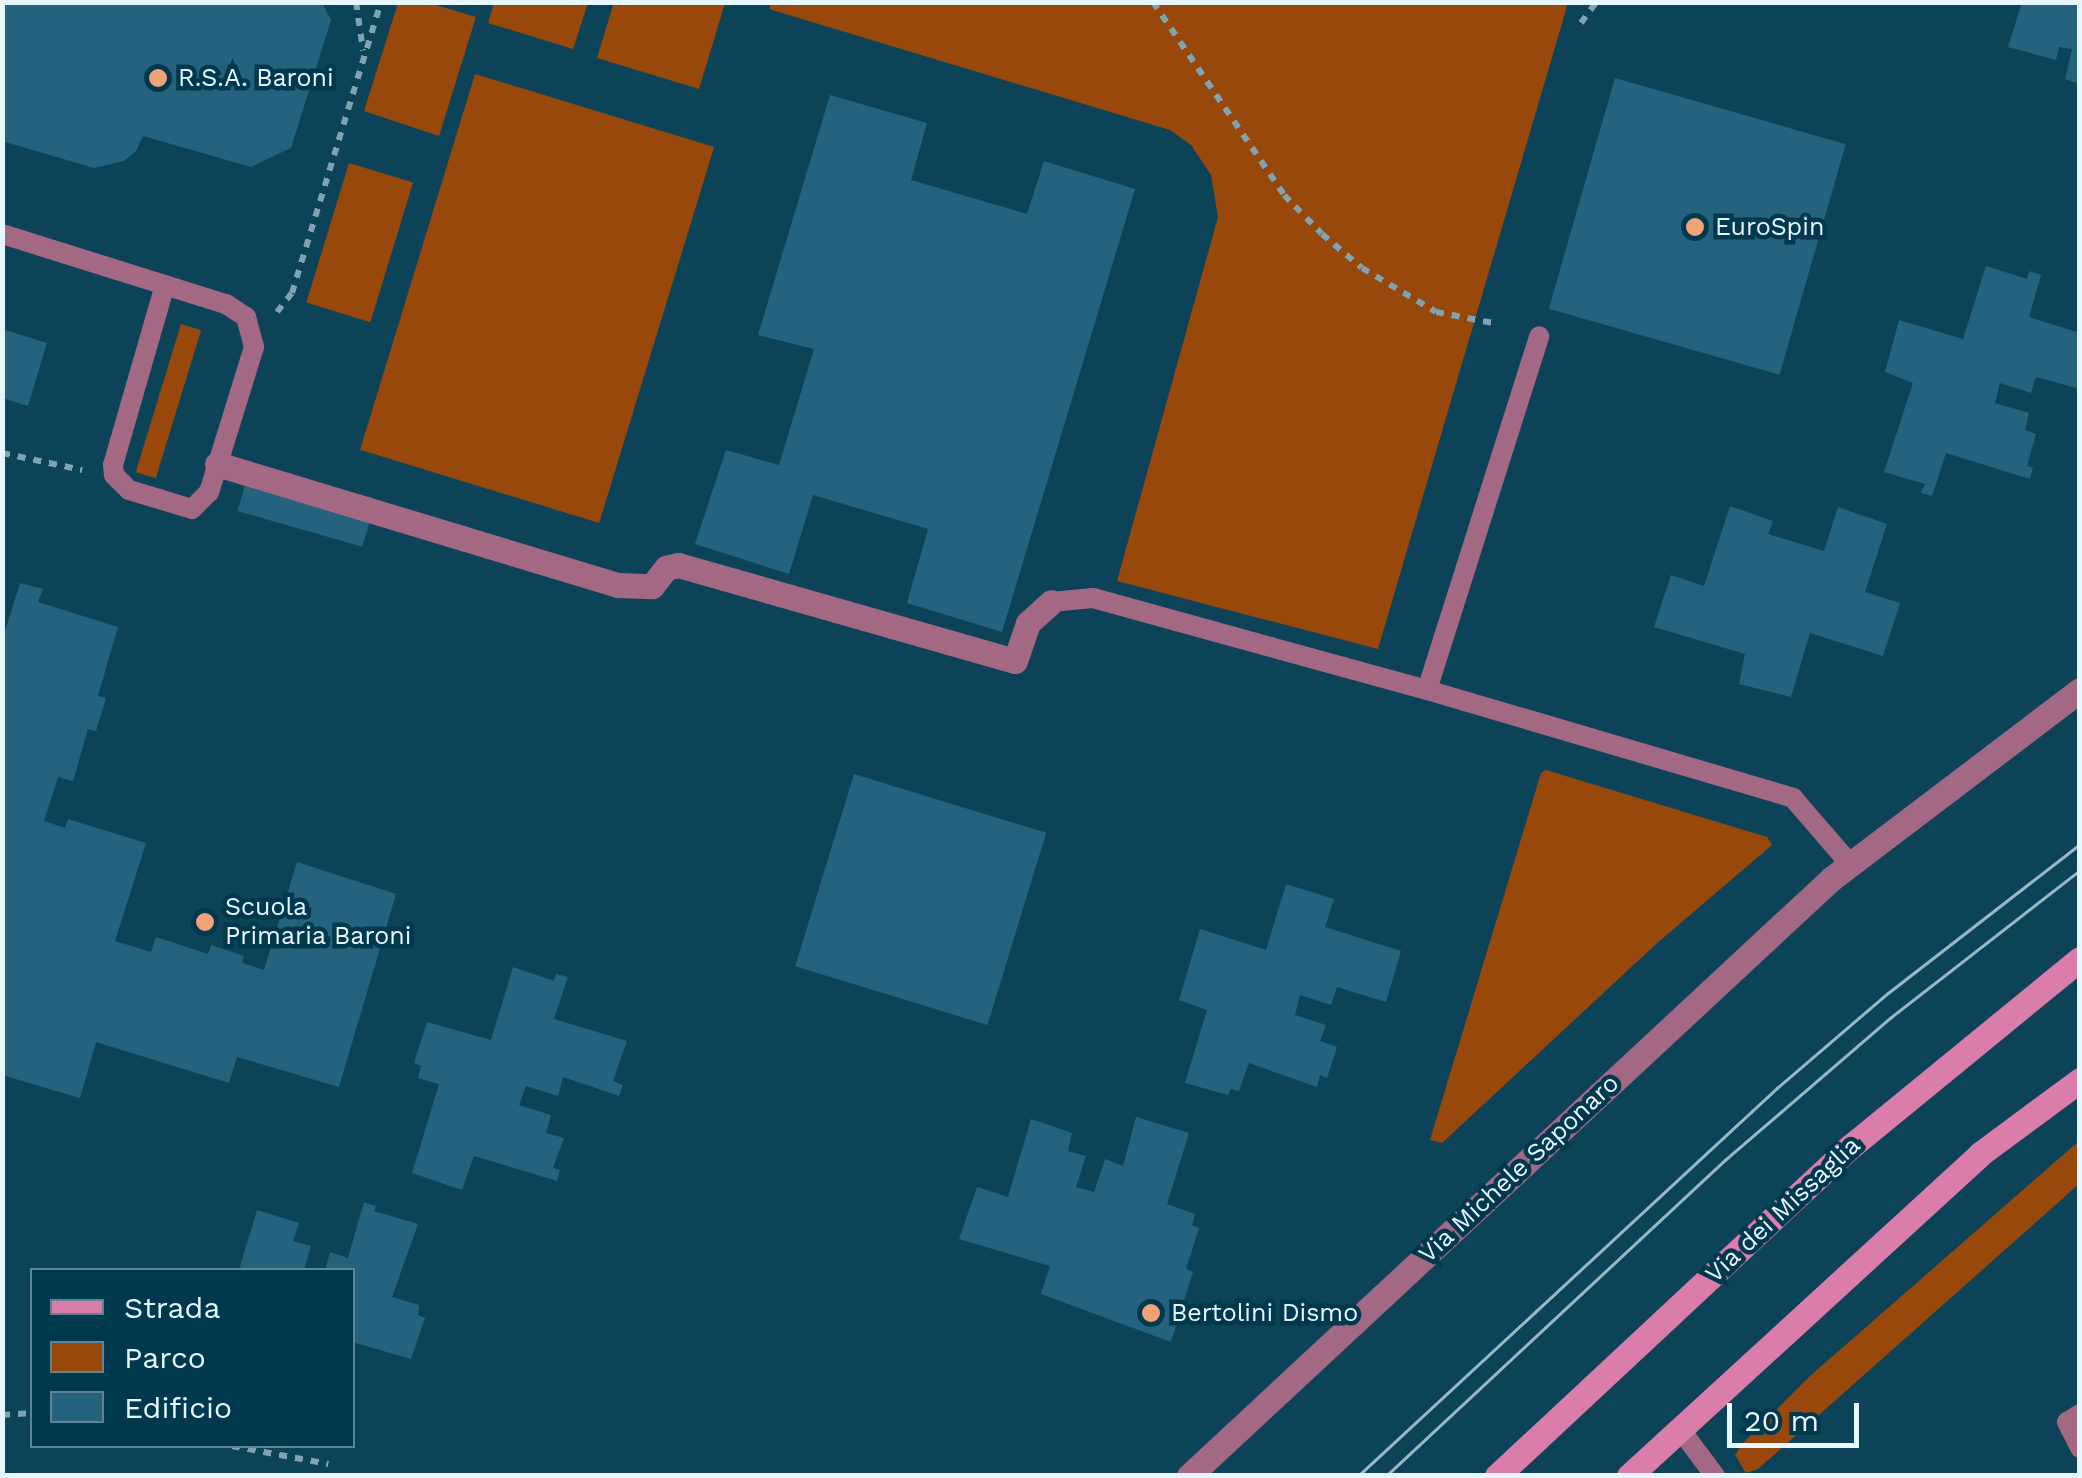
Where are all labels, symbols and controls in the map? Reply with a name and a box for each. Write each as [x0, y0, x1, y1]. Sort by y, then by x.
place label: R.S.A. Baroni [178, 63, 334, 93]
marker: R.S.A. Baroni [147, 67, 169, 89]
place label: EuroSpin [1715, 212, 1824, 242]
marker: EuroSpin [1684, 216, 1706, 238]
place label: Scuola Primaria Baroni [225, 893, 412, 952]
marker: Scuola Primaria Baroni [194, 911, 216, 933]
street label: Via Michele Saponaro [1413, 1068, 1625, 1270]
street label: Via dei Missaglia [1699, 1130, 1867, 1290]
legend [30, 1268, 355, 1448]
text: Strada [124, 1290, 220, 1325]
place label: Bertolini Dismo [1171, 1298, 1358, 1328]
marker: Bertolini Dismo [1140, 1302, 1162, 1324]
text: Parco [124, 1340, 206, 1375]
scale bar [1732, 1383, 1864, 1445]
text: Edificio [124, 1390, 232, 1425]
text: 20 m [1744, 1403, 1819, 1438]

